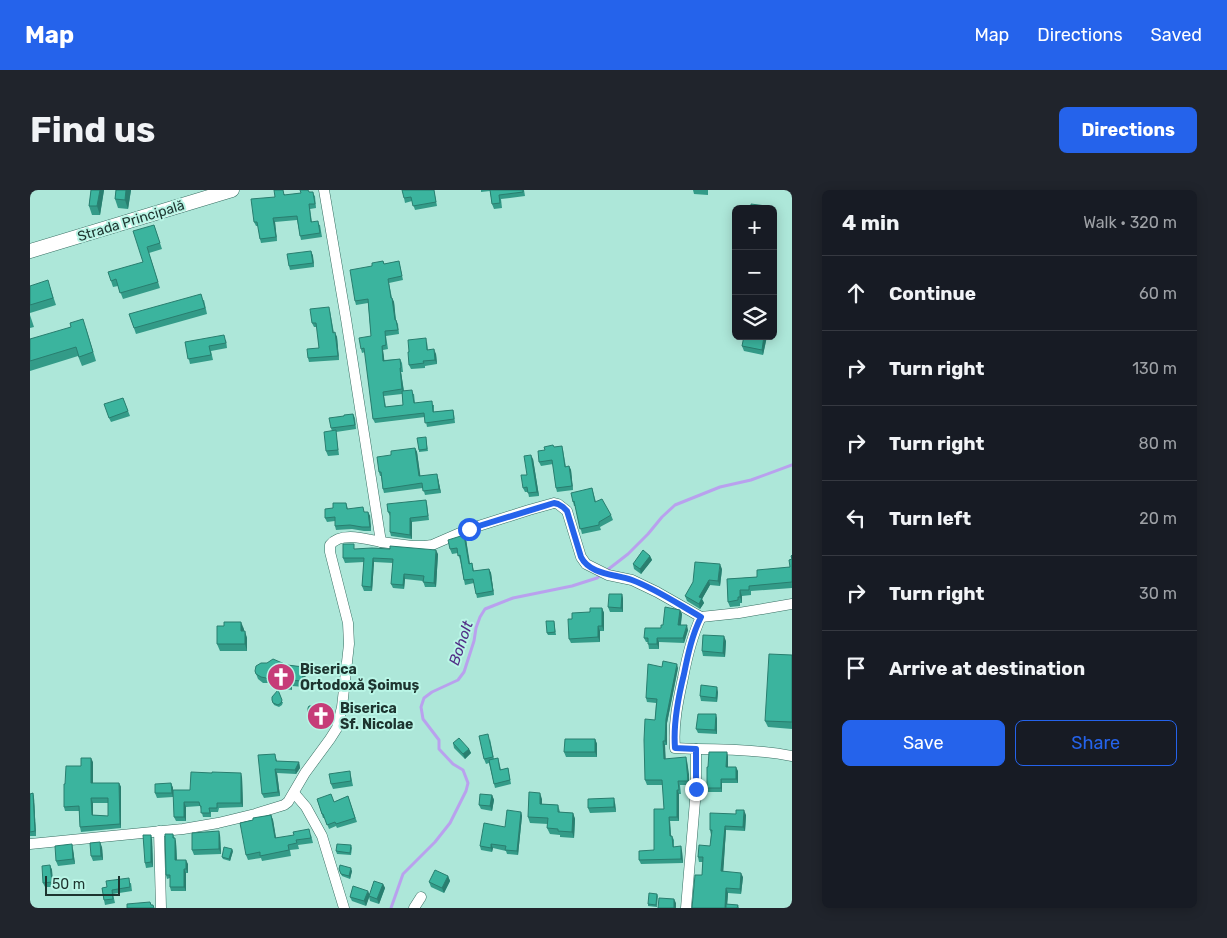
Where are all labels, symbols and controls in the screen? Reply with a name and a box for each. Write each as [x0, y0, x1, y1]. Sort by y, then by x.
text: Map [25, 21, 74, 49]
text: Map [974, 24, 1009, 46]
text: Directions [1037, 24, 1123, 46]
text: Saved [1151, 24, 1202, 46]
button: Directions [1059, 107, 1197, 153]
text: Find us [30, 109, 155, 151]
street label: Strada Principală [75, 197, 187, 245]
map controls [732, 205, 777, 340]
button: + [732, 205, 777, 250]
text: 4 min [842, 210, 900, 235]
text: Walk · 320 m [1083, 213, 1177, 232]
button: − [732, 250, 777, 295]
icon: ahead [842, 279, 870, 307]
text: Continue [889, 282, 976, 305]
text: 60 m [1139, 284, 1177, 303]
button: layers [732, 295, 777, 340]
icon: right [842, 354, 870, 382]
text: Turn right [889, 357, 984, 380]
text: 130 m [1132, 359, 1177, 378]
icon: right [842, 429, 870, 457]
text: Turn right [889, 432, 984, 455]
text: 80 m [1139, 434, 1177, 453]
icon: left [842, 504, 870, 532]
text: Turn left [889, 507, 971, 530]
text: 20 m [1139, 509, 1177, 528]
route start [458, 518, 481, 541]
icon: right [842, 579, 870, 607]
text: Turn right [889, 582, 984, 605]
text: 30 m [1139, 584, 1177, 603]
water label: Boholt [445, 618, 477, 668]
icon: arrive [842, 654, 870, 682]
text: Arrive at destination [889, 657, 1085, 680]
place label: Biserica Ortodoxă Șoimuș [300, 661, 420, 694]
church icon: Biserica Ortodoxă Șoimuș [266, 662, 296, 692]
place label: Biserica Sf. Nicolae [340, 700, 413, 733]
church icon: Biserica Sf. Nicolae [306, 701, 336, 731]
button: Save [842, 720, 1005, 766]
button: Share [1015, 720, 1177, 766]
route end [685, 778, 708, 801]
scale bar [45, 873, 120, 896]
text: 50 m [52, 876, 85, 893]

